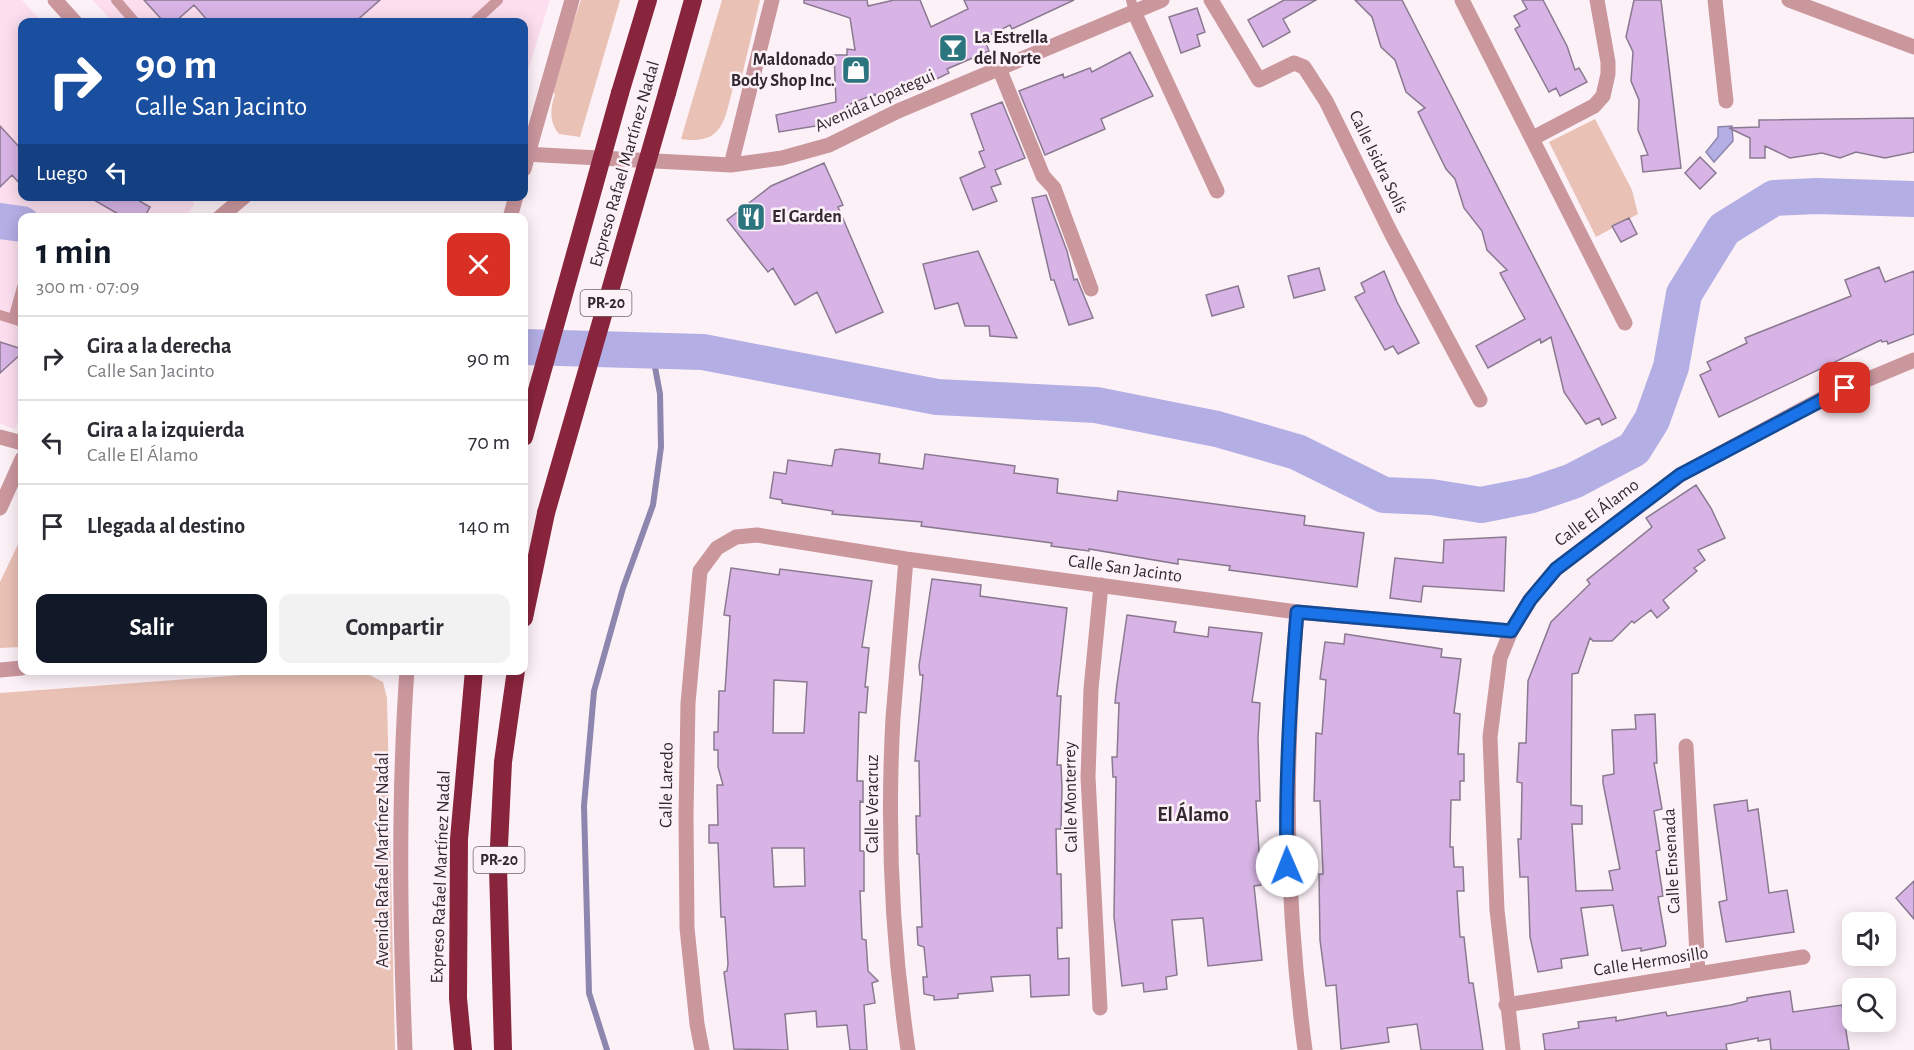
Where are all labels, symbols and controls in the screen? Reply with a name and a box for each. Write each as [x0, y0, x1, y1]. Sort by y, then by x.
place label: La Estrella del Norte [974, 29, 1048, 68]
bar icon: La Estrella del Norte [937, 32, 969, 64]
icon: right [36, 42, 114, 120]
text: 90 m [135, 44, 217, 86]
place label: Maldonado Body Shop Inc. [731, 51, 835, 90]
shop icon: Maldonado Body Shop Inc. [840, 54, 872, 86]
street label: Expreso Rafael Martínez Nadal [587, 59, 663, 269]
street label: Avenida Lopategui [812, 66, 938, 136]
text: Calle San Jacinto [135, 93, 307, 120]
street label: Calle Isidra Solís [1345, 108, 1411, 216]
icon: left [100, 156, 133, 189]
text: Luego [36, 162, 88, 184]
restaurant icon: El Garden [735, 201, 767, 233]
place label: El Garden [772, 208, 842, 226]
button: close [447, 233, 510, 296]
text: 1 min [36, 234, 112, 270]
text: 300 m · 07:09 [36, 277, 139, 297]
road number: PR-20 [580, 290, 632, 316]
text: Gira a la derecha [87, 335, 232, 357]
icon: right [36, 342, 69, 375]
text: 90 m [467, 347, 510, 369]
text: Calle San Jacinto [87, 361, 215, 381]
pin [1819, 362, 1870, 413]
icon: arrive [1828, 371, 1861, 404]
text: Gira a la izquierda [87, 419, 245, 441]
icon: left [36, 426, 69, 459]
text: 70 m [468, 431, 510, 453]
text: Calle El Álamo [87, 445, 198, 465]
street label: Calle El Álamo [1550, 473, 1643, 550]
icon: arrive [36, 510, 69, 543]
text: Llegada al destino [87, 515, 245, 537]
text: 140 m [459, 515, 510, 537]
street label: Calle San Jacinto [1067, 552, 1183, 586]
button: Salir [36, 594, 267, 663]
button: Compartir [279, 594, 510, 663]
street label: Calle Monterrey [1061, 741, 1081, 853]
street label: Calle Laredo [657, 742, 677, 828]
street label: Avenida Rafael Martínez Nadal [374, 752, 392, 968]
street label: Calle Veracruz [864, 755, 882, 853]
street label: Expreso Rafael Martínez Nadal [428, 770, 454, 984]
district label: El Álamo [1157, 801, 1229, 825]
street label: Calle Ensenada [1660, 808, 1684, 914]
position arrow [1255, 834, 1319, 898]
road number: PR-20 [474, 847, 524, 873]
map controls [1842, 912, 1896, 1032]
button: sound [1842, 912, 1896, 966]
street label: Calle Hermosillo [1592, 944, 1710, 980]
button: search [1842, 978, 1896, 1032]

